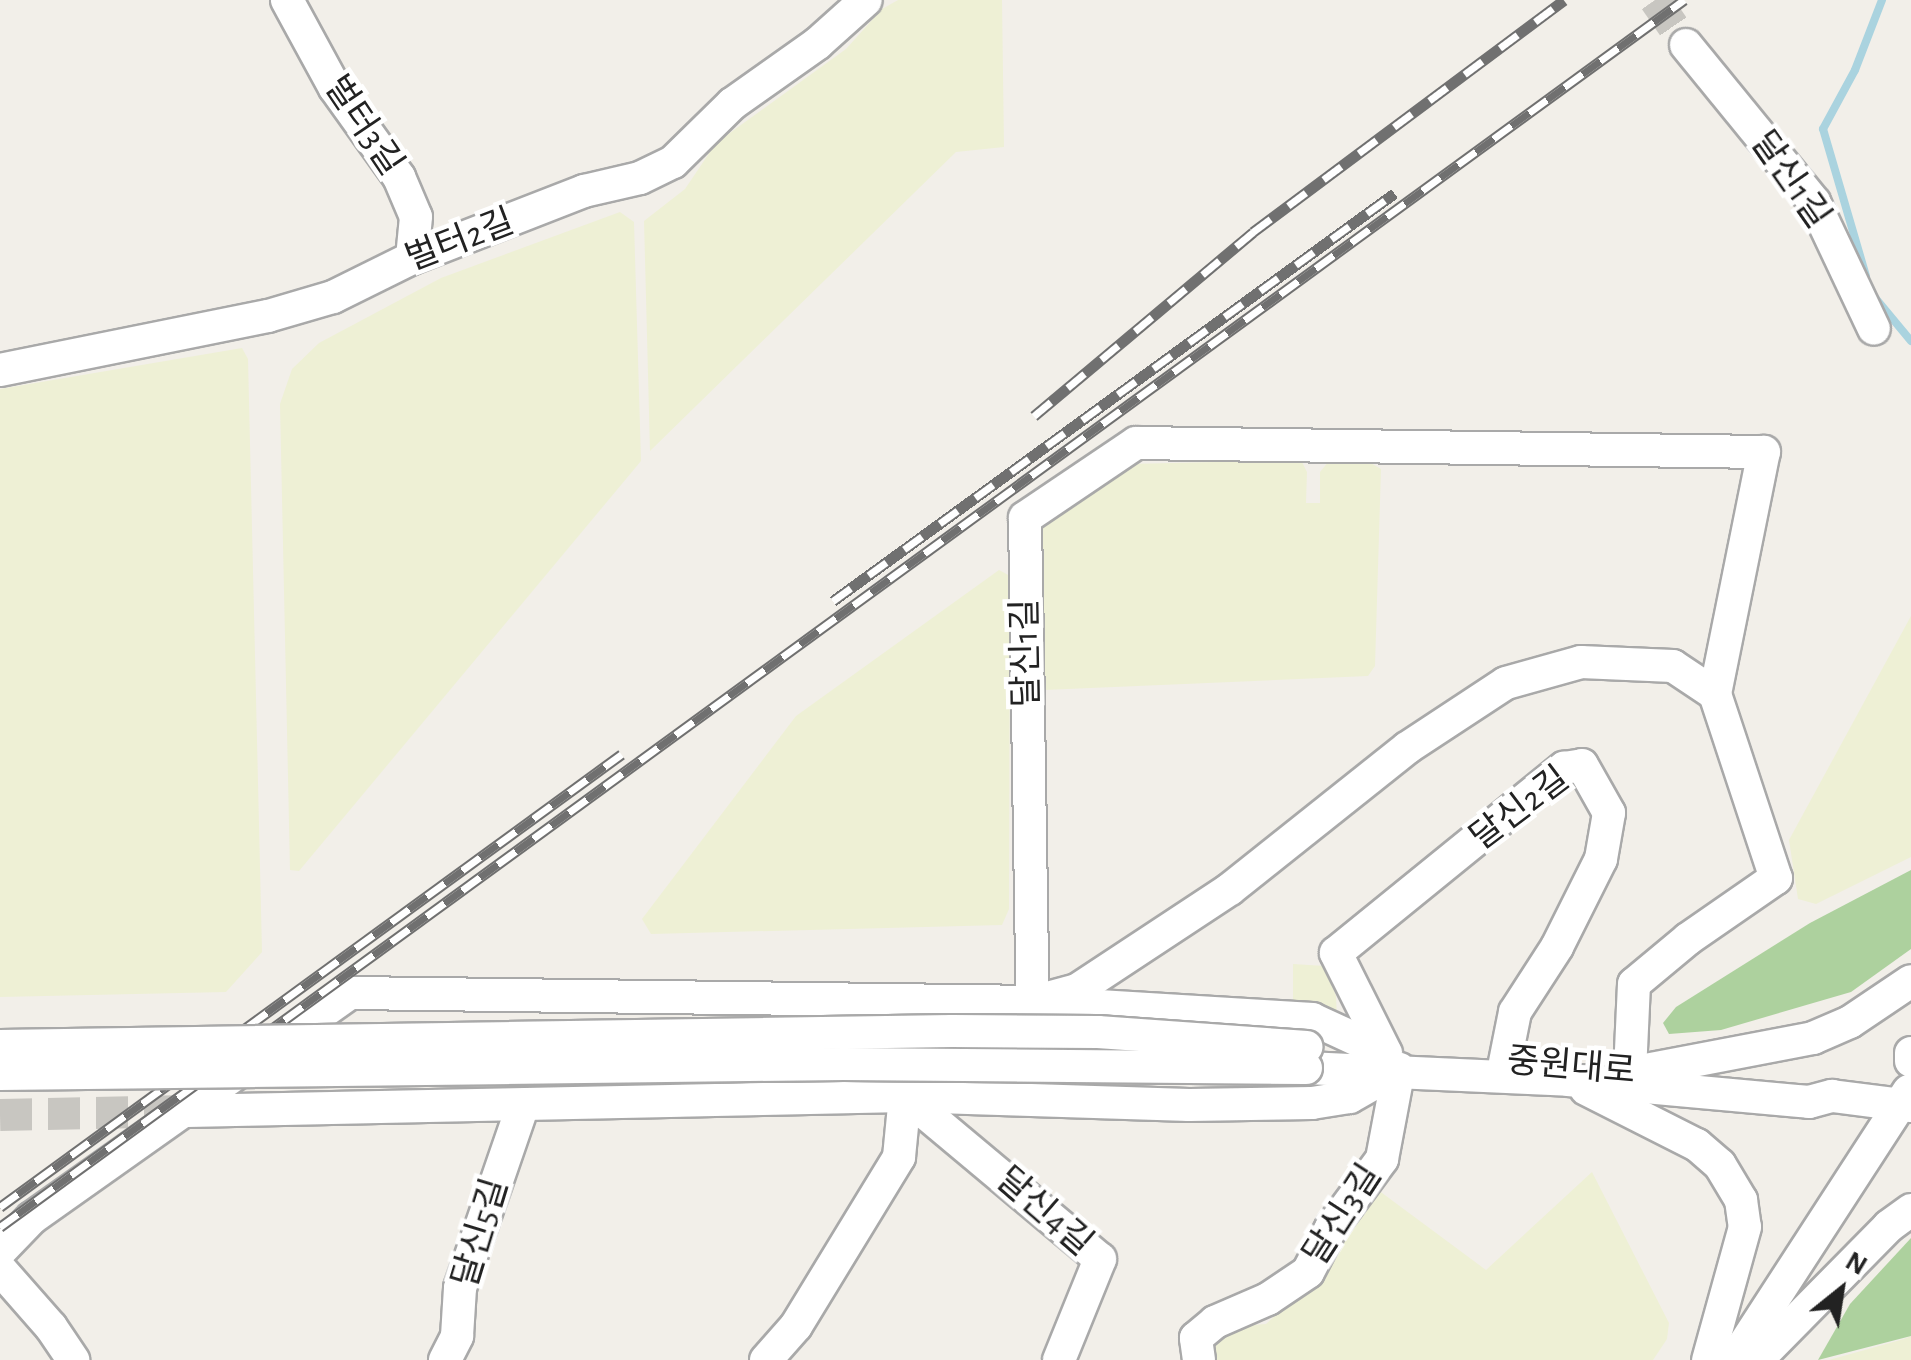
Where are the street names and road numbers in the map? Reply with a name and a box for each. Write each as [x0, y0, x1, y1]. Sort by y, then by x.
street label: 벌터3길 [315, 68, 411, 184]
street label: 달신1길 [1742, 123, 1838, 237]
street label: 벌터2길 [400, 201, 520, 281]
street label: 달신1길 [1005, 598, 1049, 708]
street label: 달신2길 [1462, 758, 1578, 860]
street label: 중원대로 [1505, 1040, 1637, 1094]
street label: 달신3길 [1295, 1157, 1391, 1273]
street label: 달신4길 [987, 1159, 1101, 1265]
street label: 달신5길 [445, 1174, 517, 1292]

